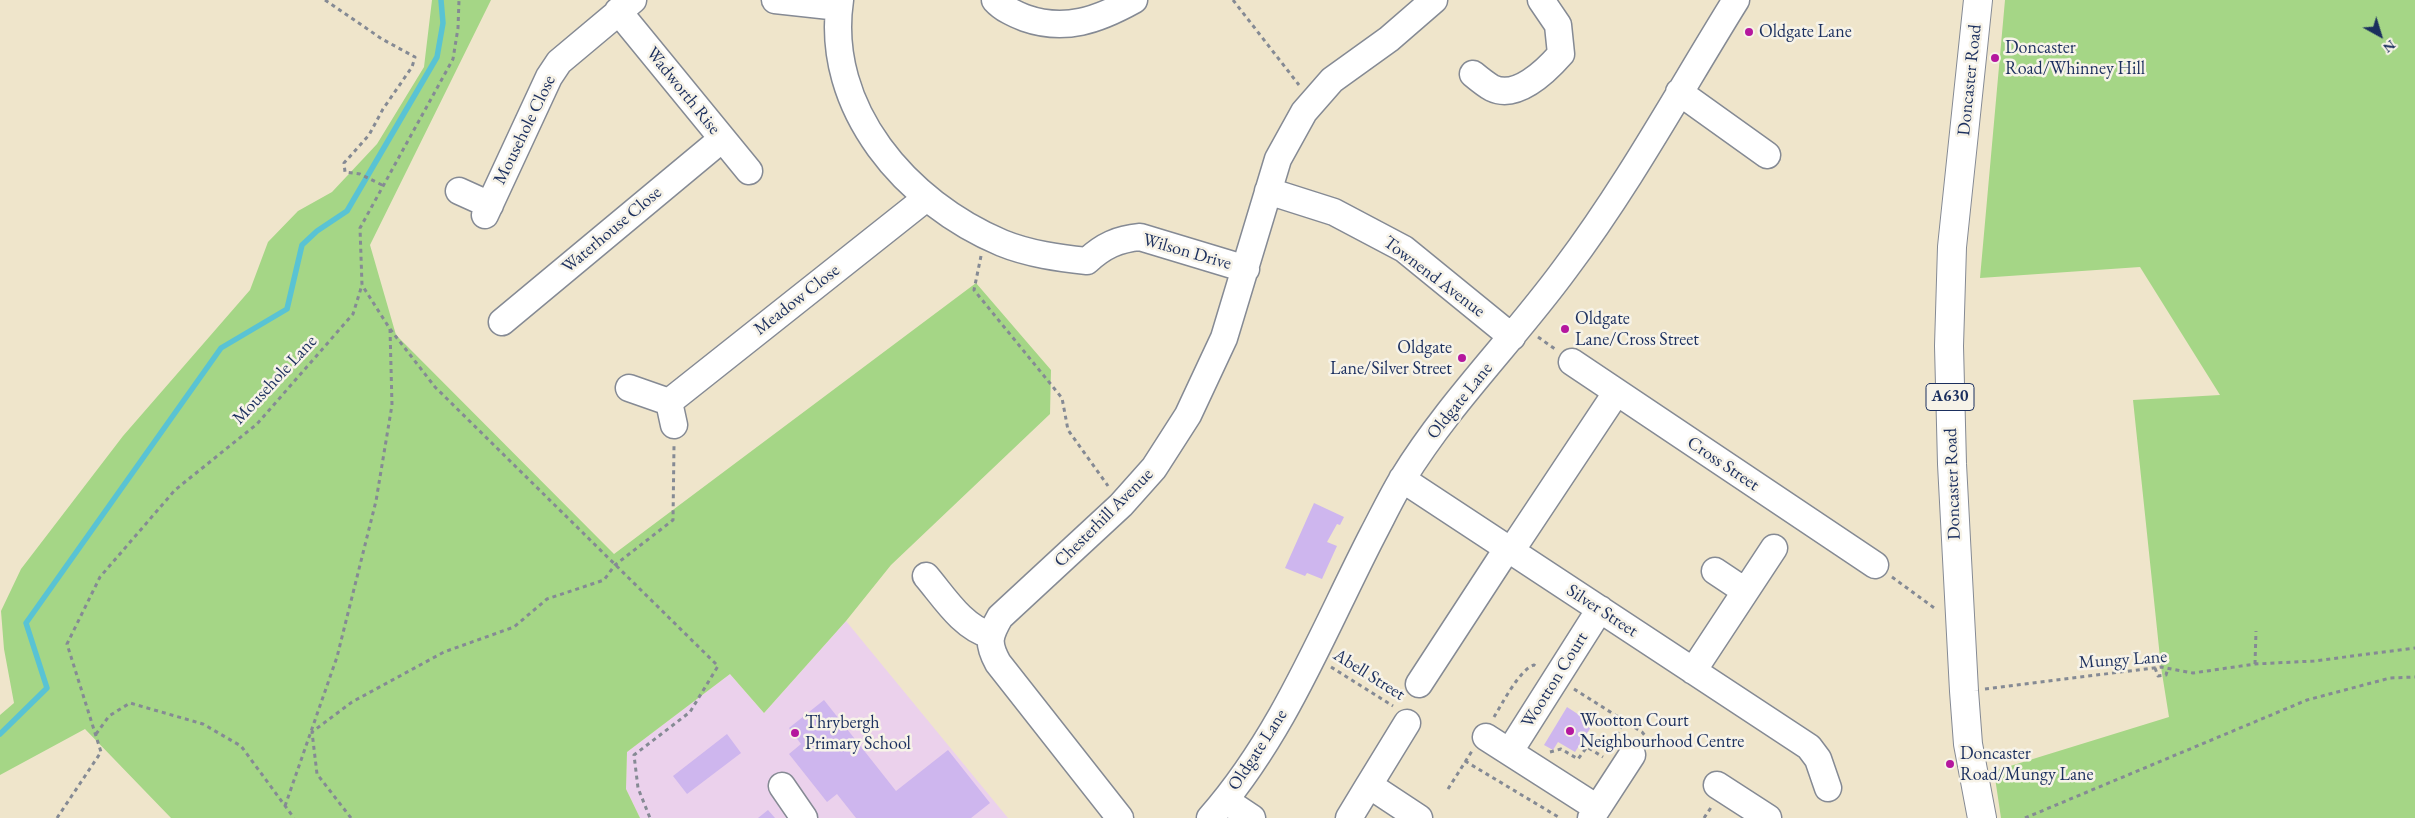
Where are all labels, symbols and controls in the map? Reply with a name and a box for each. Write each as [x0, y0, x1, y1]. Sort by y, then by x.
north arrow [2355, 10, 2405, 60]
place label: Oldgate Lane [1759, 21, 1852, 43]
street label: Doncaster Road [1953, 23, 1987, 137]
marker: Oldgate Lane [1743, 26, 1755, 38]
text: N [2379, 36, 2400, 57]
place label: Doncaster Road/Whinney Hill [2005, 37, 2145, 80]
street label: Wadworth Rise [641, 43, 725, 139]
marker: Doncaster Road/Whinney Hill [1989, 52, 2001, 64]
street label: Mousehole Close [489, 72, 561, 188]
street label: Waterhouse Close [558, 182, 666, 278]
street label: Wilson Drive [1140, 229, 1234, 275]
street label: Townend Avenue [1379, 232, 1489, 322]
street label: Meadow Close [750, 260, 844, 340]
place label: Oldgate Lane/Cross Street [1575, 308, 1699, 350]
marker: Oldgate Lane/Cross Street [1559, 323, 1571, 335]
street label: Mousehole Lane [228, 331, 322, 429]
place label: Oldgate Lane/Silver Street [1330, 337, 1452, 379]
marker: Oldgate Lane/Silver Street [1456, 352, 1468, 364]
street label: Oldgate Lane [1422, 358, 1498, 444]
road number: A630 [1926, 384, 1974, 411]
street label: Doncaster Road [1940, 428, 1966, 540]
street label: Cross Street [1683, 432, 1763, 496]
street label: Chesterhill Avenue [1050, 464, 1158, 572]
street label: Silver Street [1562, 580, 1642, 642]
street label: Wootton Court [1517, 628, 1593, 732]
street label: Abell Street [1329, 645, 1409, 705]
street label: Mungy Lane [2078, 646, 2168, 674]
street label: Oldgate Lane [1224, 705, 1292, 795]
place label: Wootton Court Neighbourhood Centre [1580, 710, 1744, 752]
place label: Thrybergh Primary School [805, 712, 911, 754]
marker: Wootton Court Neighbourhood Centre [1564, 725, 1576, 737]
marker: Thrybergh Primary School [789, 727, 801, 739]
place label: Doncaster Road/Mungy Lane [1960, 743, 2094, 786]
marker: Doncaster Road/Mungy Lane [1944, 758, 1956, 770]

